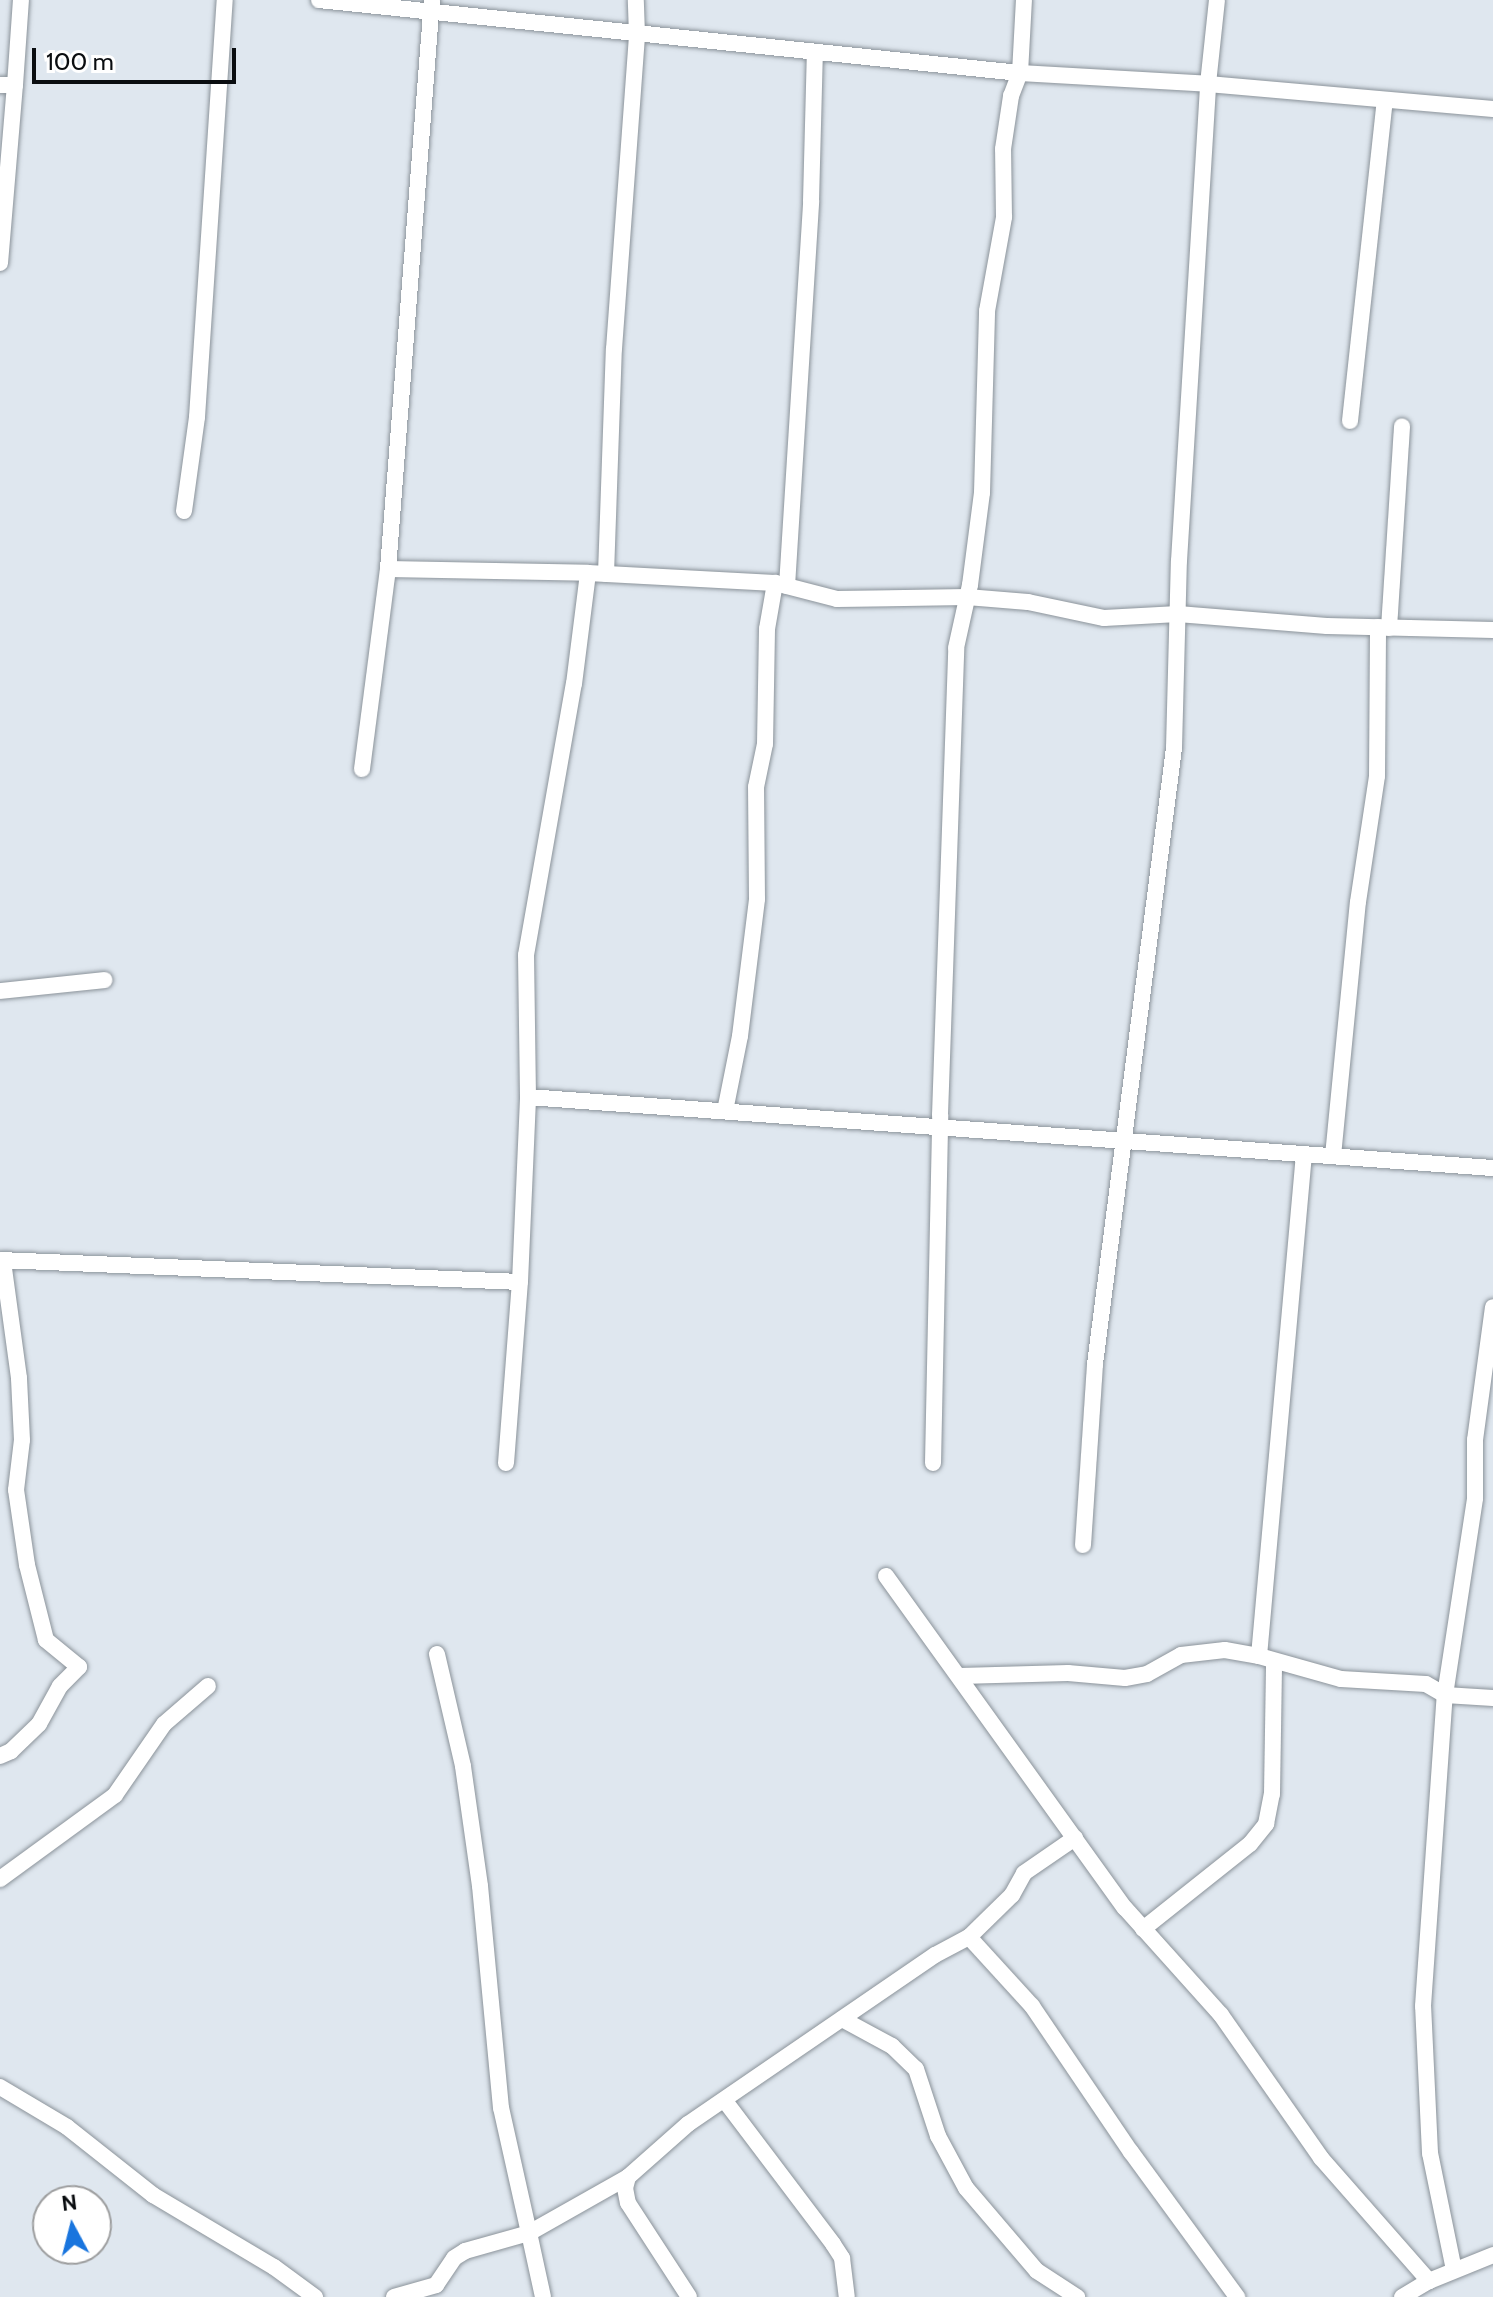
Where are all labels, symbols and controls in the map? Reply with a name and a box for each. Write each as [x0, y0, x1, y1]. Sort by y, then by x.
scale bar [36, 32, 240, 82]
text: 100 m [46, 47, 114, 76]
north arrow [32, 2185, 112, 2265]
text: N [60, 2188, 79, 2217]

